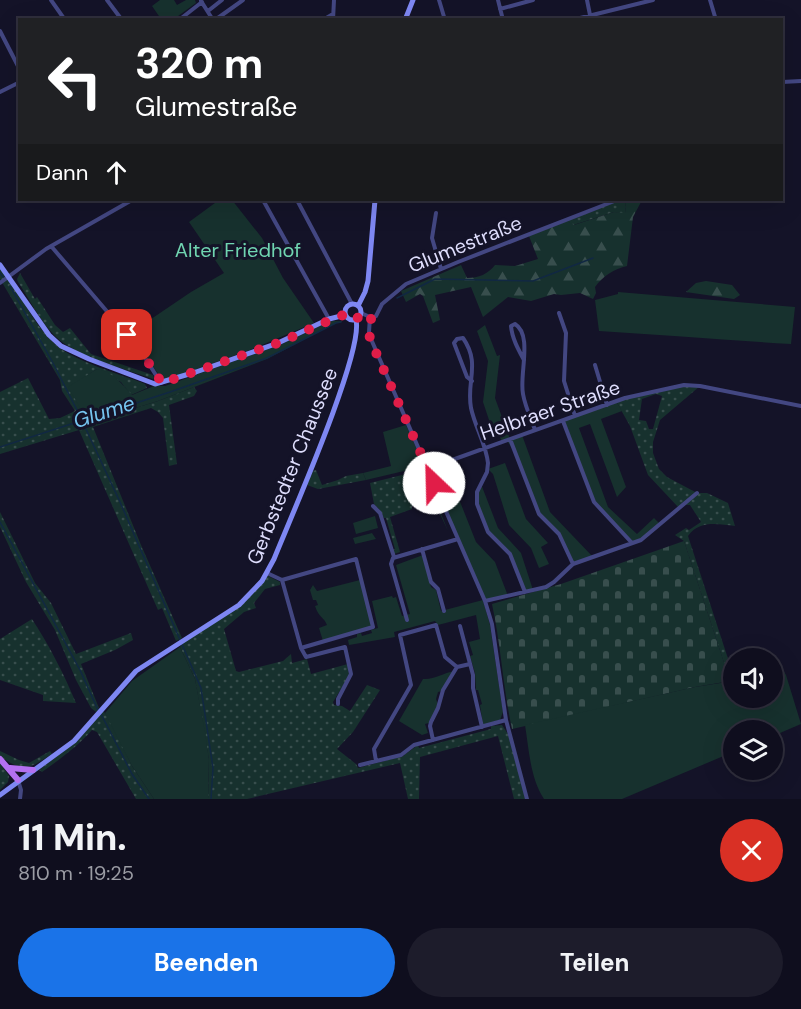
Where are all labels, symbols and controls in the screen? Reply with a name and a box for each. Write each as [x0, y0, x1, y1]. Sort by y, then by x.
text: 320 m [135, 36, 263, 91]
icon: left [36, 42, 114, 120]
text: Glumestraße [135, 89, 297, 124]
icon: ahead [100, 156, 133, 189]
text: Dann [36, 158, 88, 187]
street label: Glumestraße [404, 209, 526, 279]
park label: Alter Friedhof [175, 237, 301, 263]
pin [101, 309, 152, 360]
icon: arrive [110, 318, 143, 351]
street label: Gerbstedter Chaussee [241, 364, 343, 568]
street label: Helbraer Straße [477, 374, 623, 446]
water label: Glume [70, 389, 138, 435]
position arrow [402, 451, 466, 515]
map controls [723, 648, 783, 780]
button: sound [723, 648, 783, 708]
button: layers [723, 720, 783, 780]
text: 11 Min. [18, 814, 127, 861]
button: close [720, 819, 783, 882]
text: 810 m · 19:25 [18, 860, 134, 886]
button: Beenden [18, 928, 395, 997]
button: Teilen [407, 928, 783, 997]

